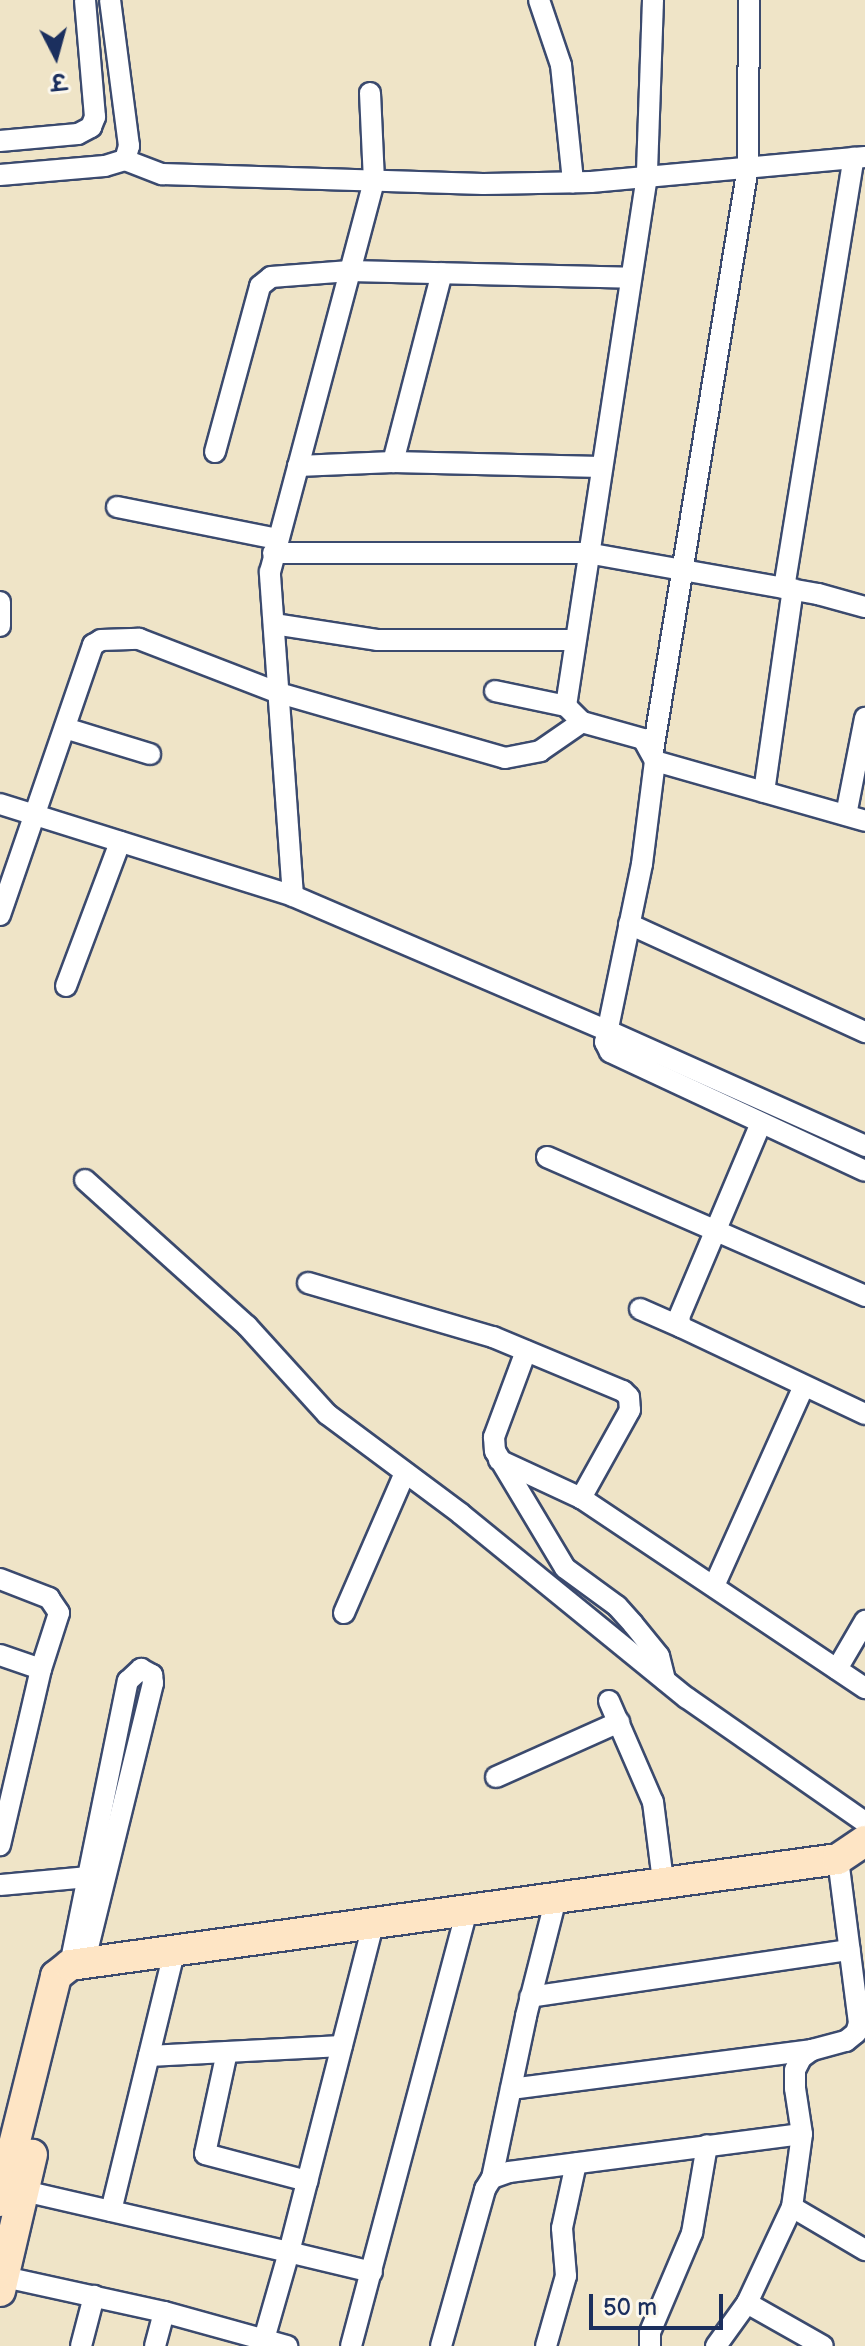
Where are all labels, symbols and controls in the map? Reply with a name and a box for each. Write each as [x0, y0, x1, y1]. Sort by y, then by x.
north arrow [16, 16, 96, 96]
text: उ [50, 66, 67, 95]
scale bar [593, 2278, 727, 2328]
text: 50 m [603, 2293, 657, 2322]

